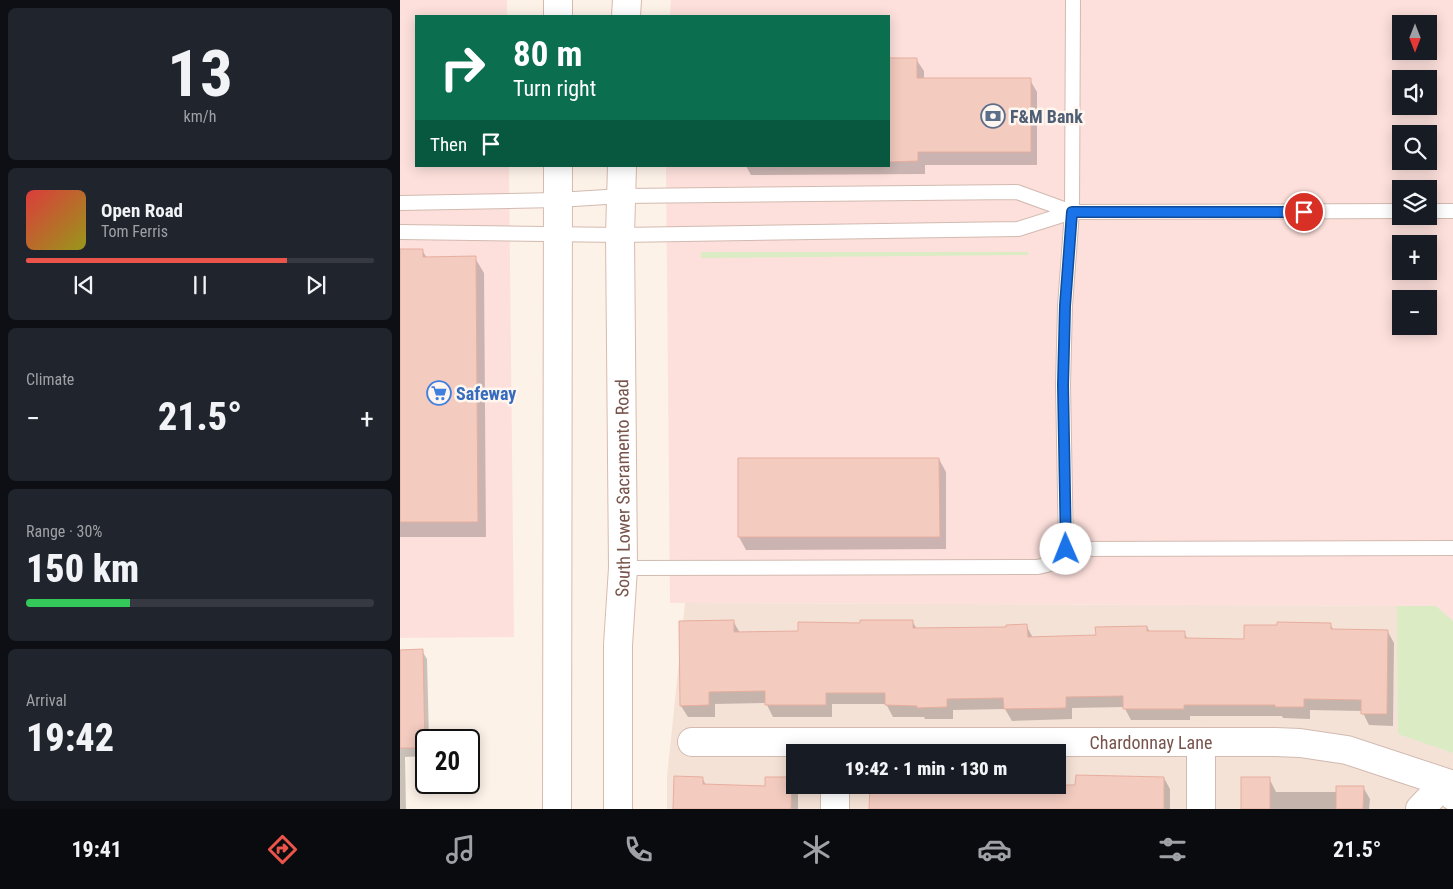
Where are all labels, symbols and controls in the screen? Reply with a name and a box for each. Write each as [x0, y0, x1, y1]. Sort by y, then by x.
north arrow [1392, 15, 1438, 60]
map controls [1392, 15, 1437, 335]
text: 80 m [513, 34, 582, 75]
icon: right [430, 35, 495, 100]
text: 13 [167, 36, 233, 112]
button: sound [1392, 70, 1437, 115]
text: Turn right [513, 76, 596, 101]
bank icon: F&M Bank [980, 103, 1006, 129]
place label: F&M Bank [1010, 106, 1083, 127]
text: km/h [184, 107, 216, 126]
button: search [1392, 125, 1437, 170]
icon: arrive [477, 130, 505, 158]
text: Then [430, 133, 467, 156]
button: layers [1392, 180, 1437, 225]
pin [1283, 191, 1325, 233]
icon: arrive [1290, 198, 1318, 226]
text: Open Road [101, 199, 183, 222]
text: Tom Ferris [101, 222, 168, 241]
button: + [1392, 235, 1437, 280]
icon: previous [70, 271, 98, 299]
icon: pause [186, 271, 214, 299]
icon: next [302, 271, 330, 299]
button: − [1392, 290, 1437, 335]
text: Climate [26, 370, 74, 389]
street label: South Lower Sacramento Road [611, 379, 634, 598]
supermarket icon: Safeway [426, 380, 452, 406]
place label: Safeway [456, 383, 516, 404]
text: 21.5° [158, 395, 242, 439]
text: − [26, 402, 40, 435]
text: + [360, 402, 374, 435]
text: Range · 30% [26, 522, 102, 541]
position arrow [1039, 522, 1091, 574]
text: 150 km [26, 547, 139, 591]
text: Arrival [26, 691, 67, 710]
text: 19:42 [26, 716, 114, 760]
speed limit sign: 20 [415, 729, 480, 794]
street label: Chardonnay Lane [1090, 732, 1212, 753]
text: 19:42 · 1 min · 130 m [845, 757, 1007, 780]
icon: directions [265, 832, 300, 867]
icon: music [443, 832, 478, 867]
icon: phone [621, 832, 656, 867]
icon: climate [799, 832, 834, 867]
icon: car [977, 832, 1012, 867]
icon: filters [1155, 832, 1190, 867]
text: 19:41 [72, 837, 122, 862]
text: 21.5° [1333, 837, 1381, 862]

